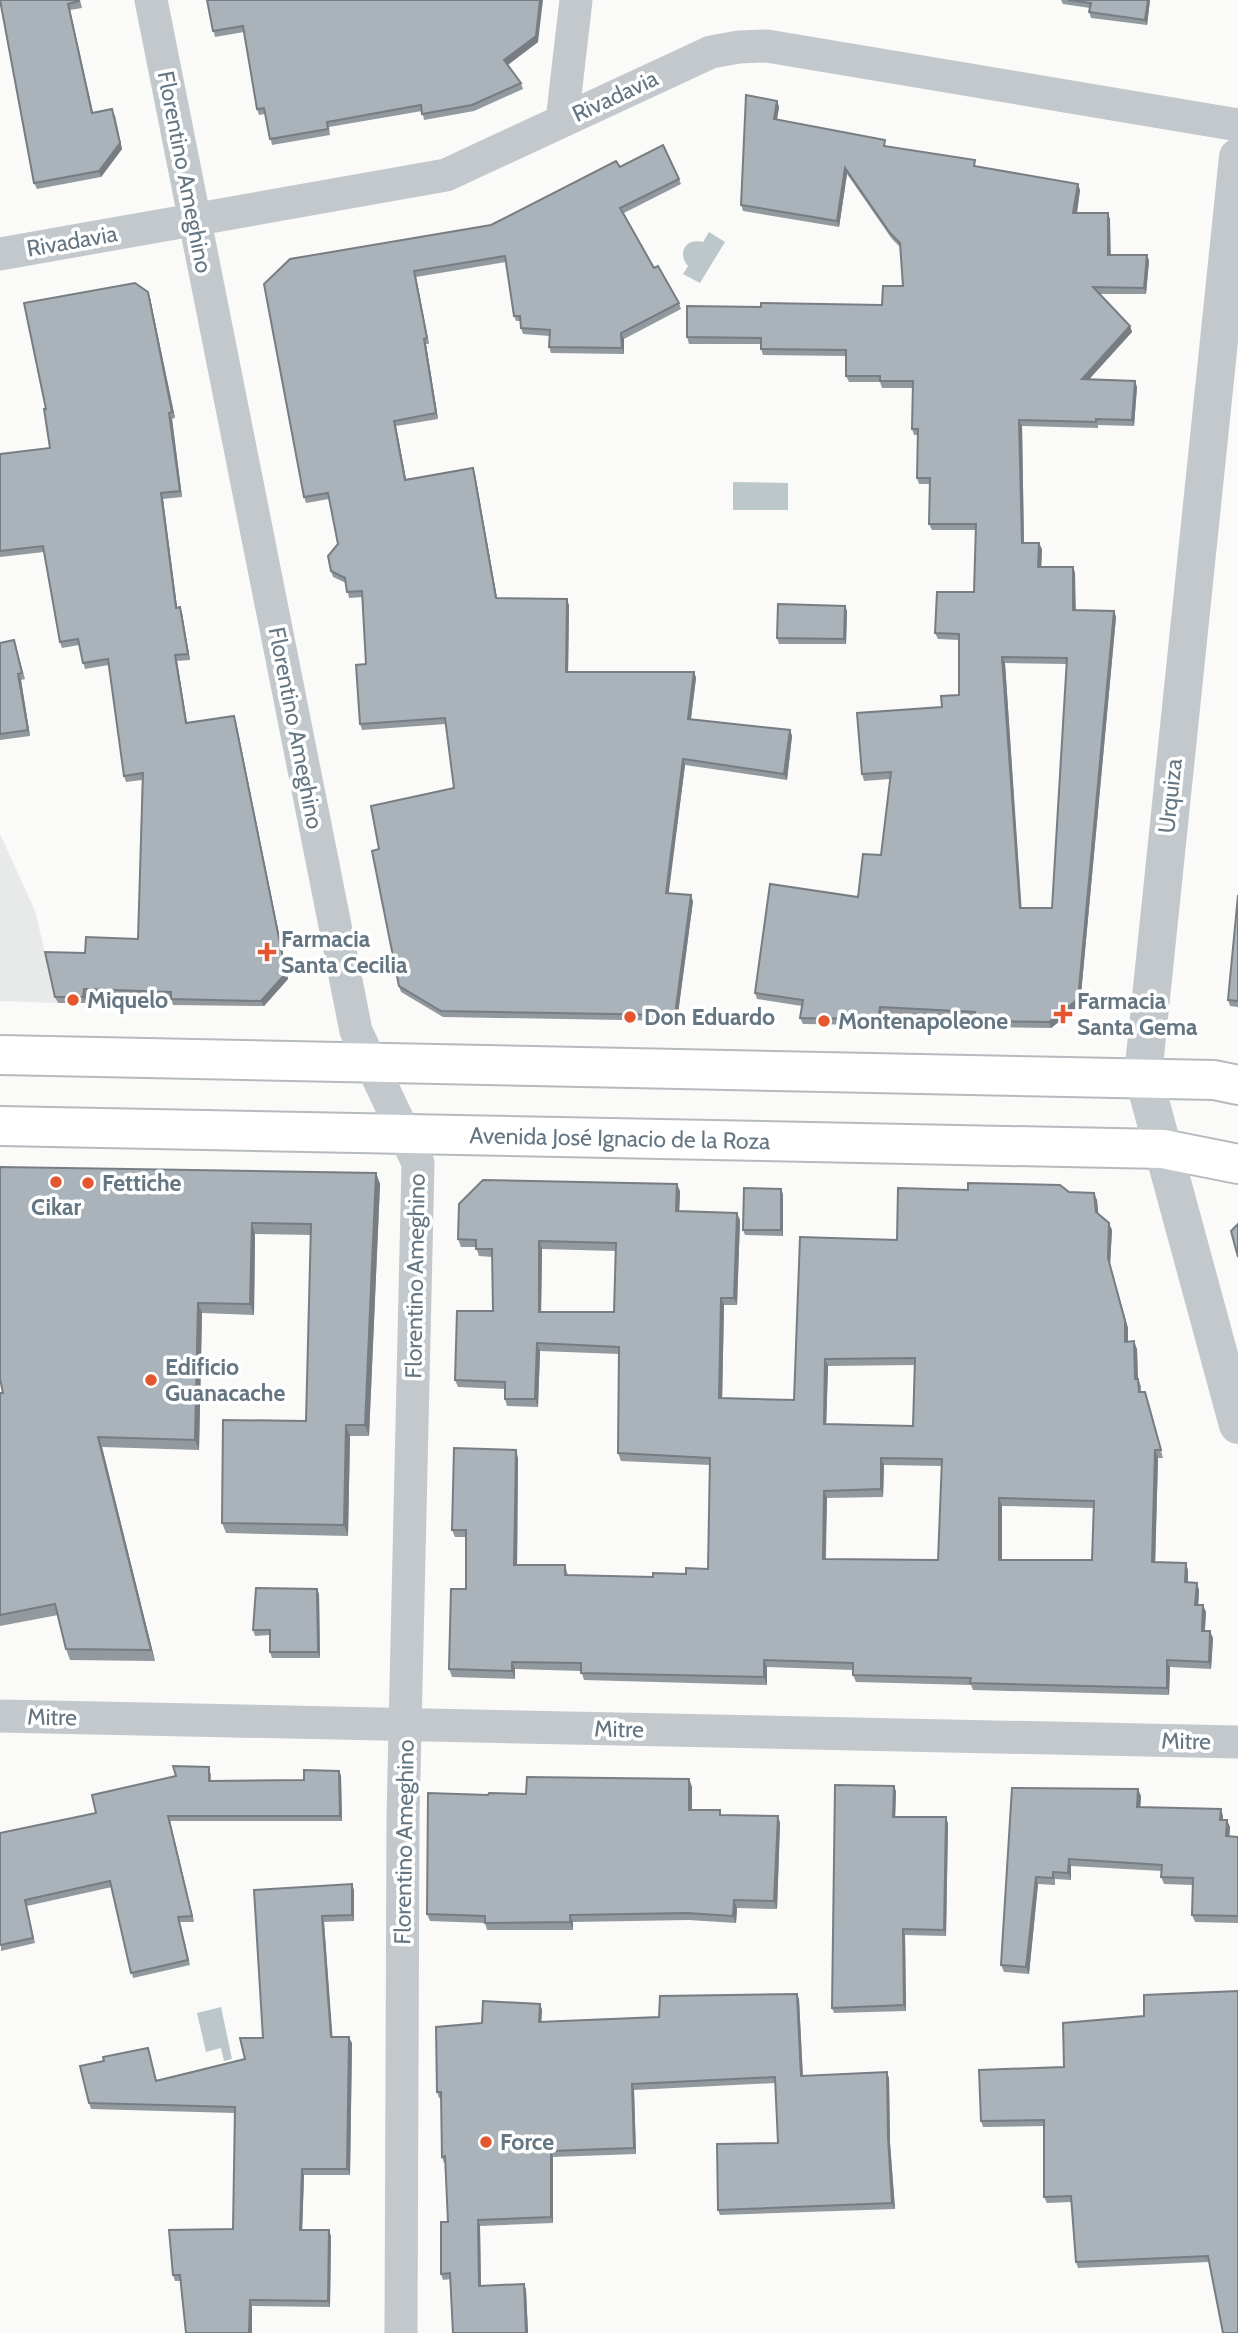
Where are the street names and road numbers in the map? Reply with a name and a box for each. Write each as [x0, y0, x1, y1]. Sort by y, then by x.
street label: Rivadavia [568, 64, 662, 128]
street label: Florentino Ameghino [152, 69, 218, 275]
street label: Rivadavia [25, 219, 119, 263]
street label: Florentino Ameghino [263, 625, 329, 831]
street label: Urquiza [1152, 757, 1188, 835]
street label: Avenida José Ignacio de la Roza [469, 1121, 771, 1155]
street label: Florentino Ameghino [399, 1173, 431, 1379]
street label: Mitre [27, 1703, 77, 1731]
street label: Mitre [594, 1715, 644, 1743]
street label: Mitre [1161, 1727, 1211, 1755]
street label: Florentino Ameghino [388, 1739, 420, 1945]

